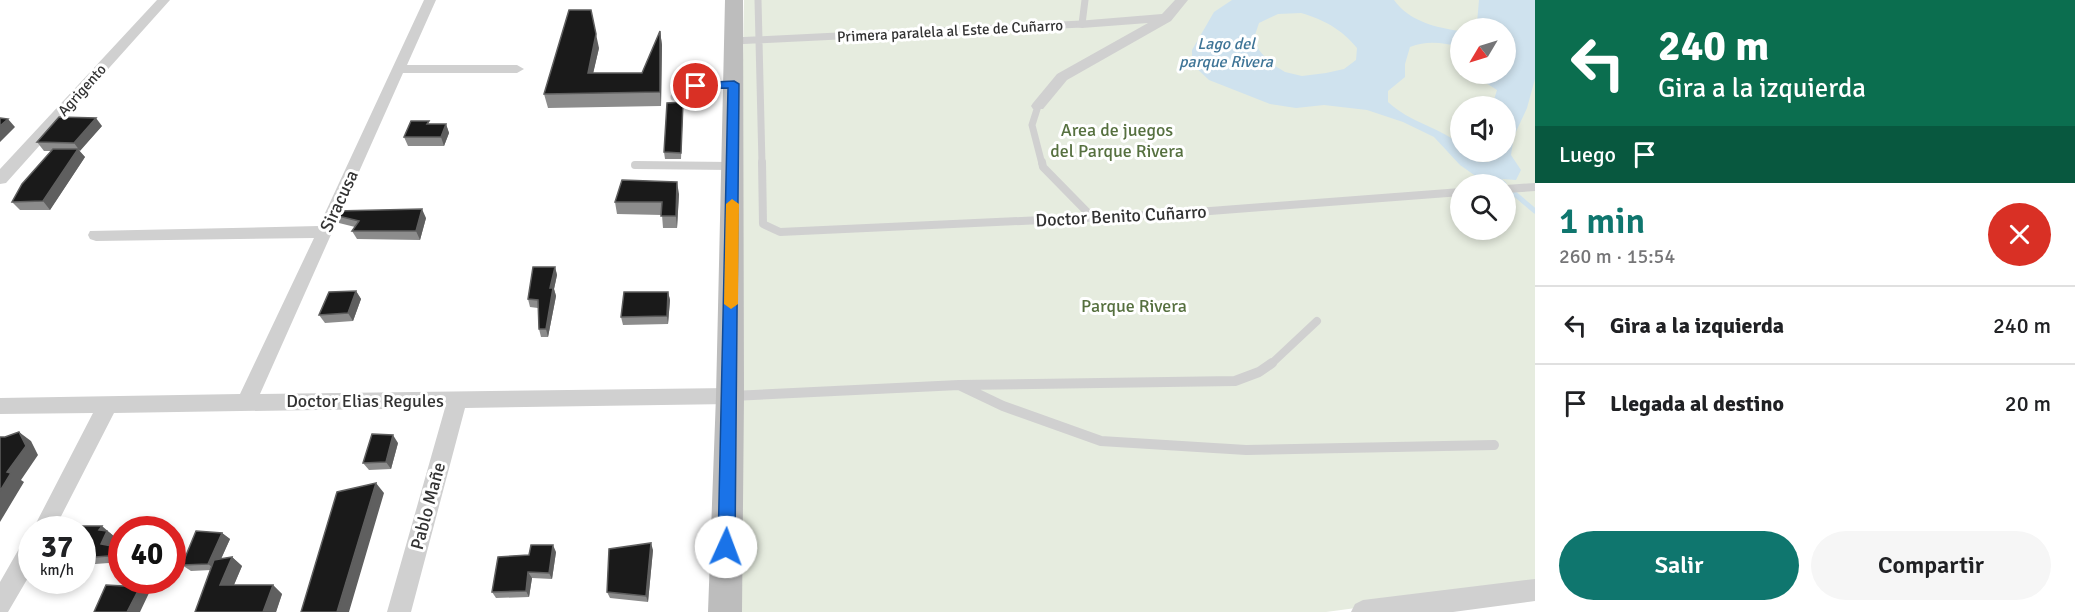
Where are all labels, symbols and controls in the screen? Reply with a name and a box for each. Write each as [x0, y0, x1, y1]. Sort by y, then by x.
street label: Primera paralela al Este de Cuñarro [837, 16, 1064, 46]
north arrow [1450, 18, 1516, 84]
map controls [1450, 18, 1516, 240]
text: 240 m [1658, 21, 1769, 72]
icon: left [1559, 24, 1637, 102]
water label: Lago del parque Rivera [1179, 34, 1274, 72]
street label: Agrigento [54, 60, 110, 120]
pin [670, 60, 721, 111]
icon: arrive [679, 69, 712, 102]
text: Gira a la izquierda [1658, 72, 1866, 105]
button: sound [1450, 96, 1516, 162]
park label: Area de juegos del Parque Rivera [1050, 119, 1184, 162]
icon: arrive [1628, 138, 1661, 171]
text: Luego [1559, 141, 1616, 168]
street label: Siracusa [315, 167, 363, 235]
button: search [1450, 174, 1516, 240]
text: 1 min [1559, 199, 1645, 244]
street label: Doctor Benito Cuñarro [1035, 201, 1207, 231]
button: close [1988, 203, 2051, 266]
text: 260 m · 15:54 [1559, 244, 1675, 269]
park label: Parque Rivera [1081, 295, 1187, 317]
icon: left [1559, 309, 1592, 342]
text: Gira a la izquierda [1610, 312, 1784, 339]
text: 240 m [1993, 312, 2051, 339]
icon: arrive [1559, 387, 1592, 420]
street label: Doctor Elias Regules [286, 390, 444, 412]
text: Llegada al destino [1610, 390, 1784, 417]
text: 20 m [2005, 390, 2051, 417]
street label: Pablo Mañe [406, 460, 450, 552]
position arrow [694, 515, 758, 579]
speed limit sign: 40 [108, 516, 186, 594]
text: 37 [41, 529, 73, 566]
button: Salir [1559, 531, 1799, 600]
button: Compartir [1811, 531, 2051, 600]
text: km/h [40, 561, 74, 579]

